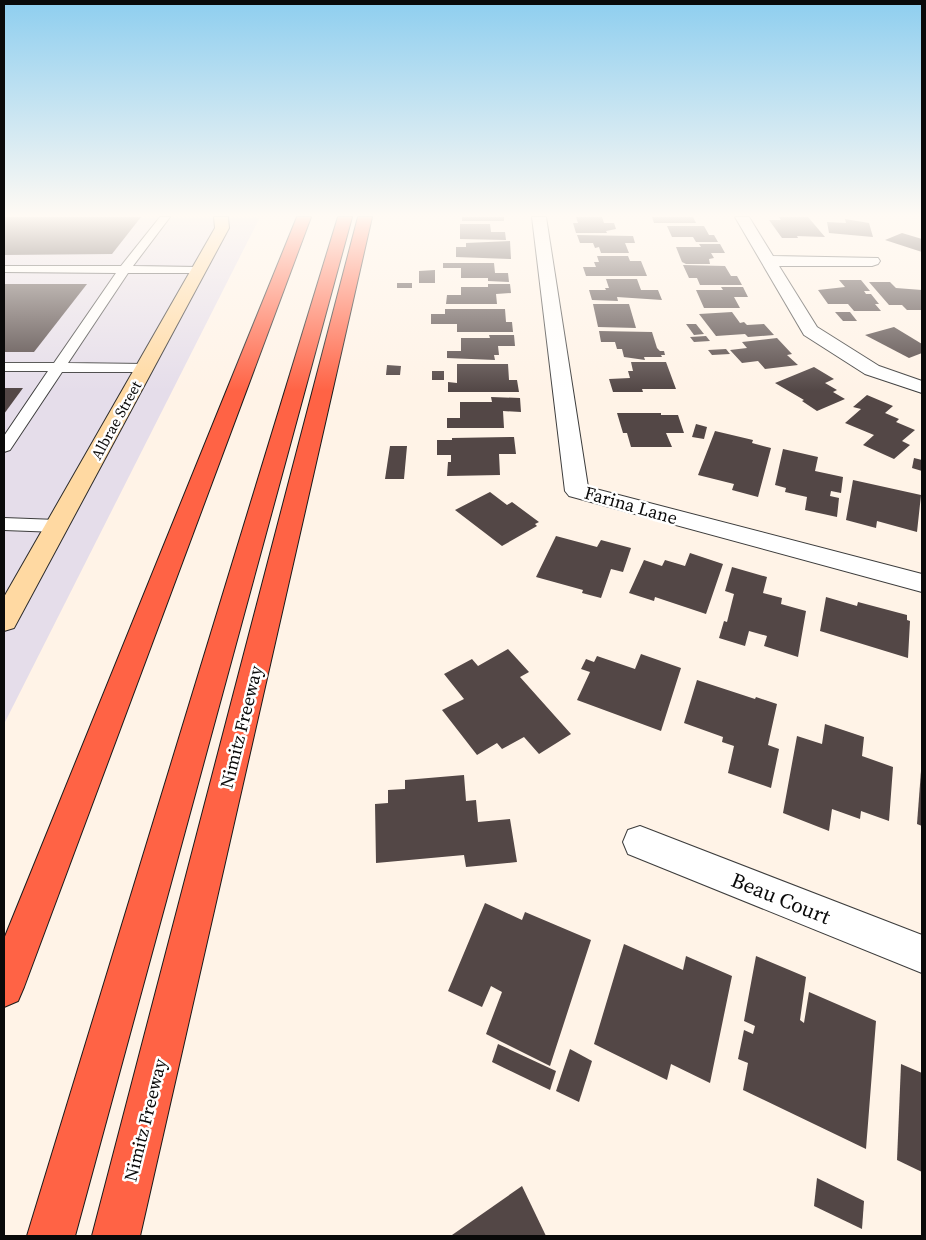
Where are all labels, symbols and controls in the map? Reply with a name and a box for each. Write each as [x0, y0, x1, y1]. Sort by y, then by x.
street label: Albrae Street [86, 377, 146, 463]
street label: Farina Lane [581, 480, 681, 530]
street label: Nimitz Freeway [214, 662, 269, 791]
street label: Beau Court [727, 865, 835, 931]
street label: Nimitz Freeway [118, 1055, 173, 1184]

